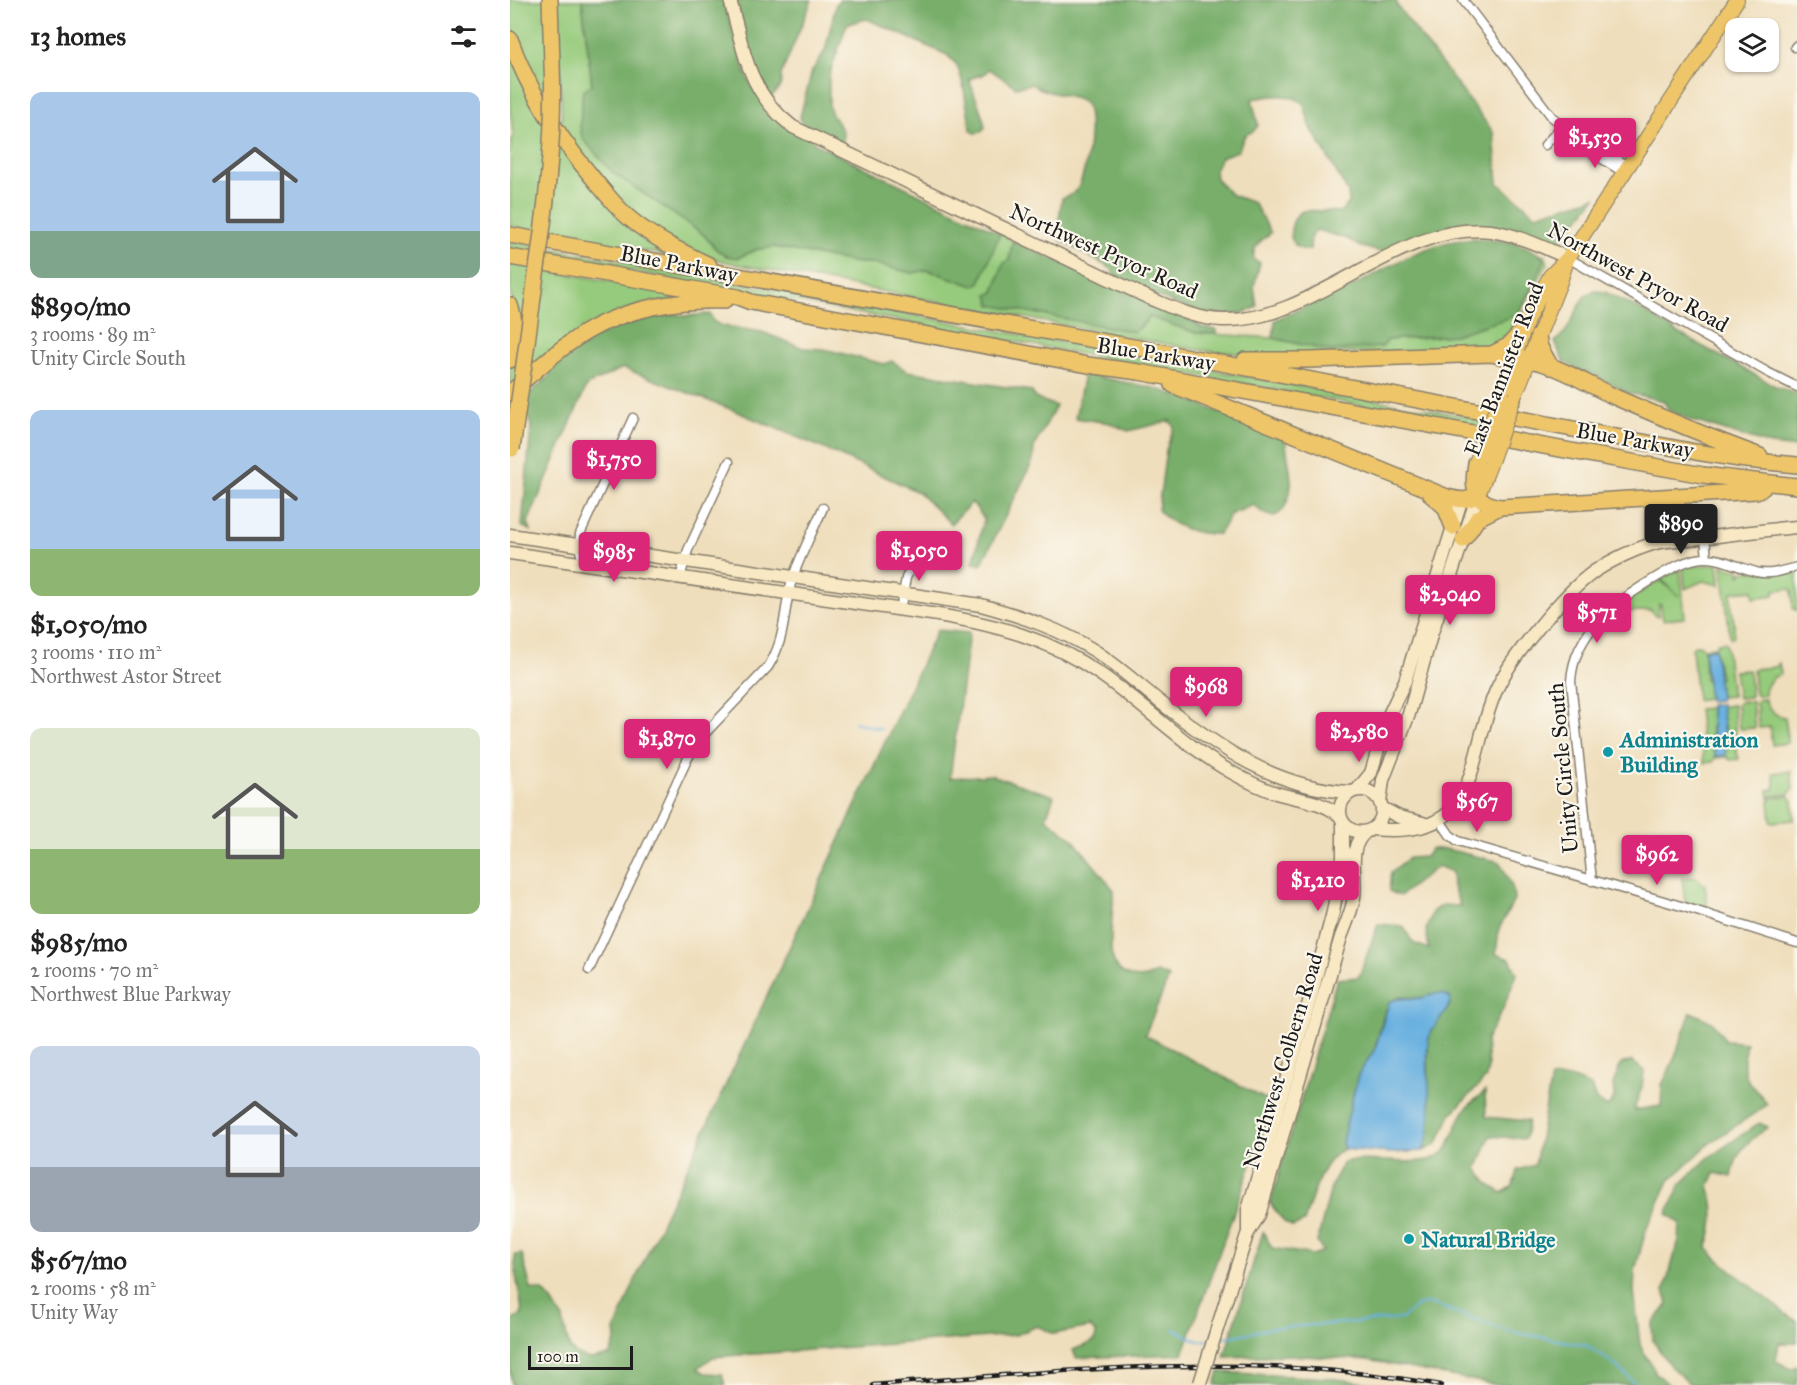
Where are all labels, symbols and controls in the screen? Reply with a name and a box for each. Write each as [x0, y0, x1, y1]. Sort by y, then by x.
map controls [1725, 18, 1779, 72]
button: layers [1725, 18, 1779, 72]
text: 13 homes [30, 20, 126, 52]
icon: filters [447, 20, 480, 53]
pin: $1,530 [1546, 118, 1644, 169]
text: $1,530 [1568, 125, 1622, 149]
icon: home [201, 131, 309, 239]
street label: Northwest Pryor Road [1006, 197, 1202, 305]
street label: Northwest Pryor Road [1543, 216, 1733, 338]
street label: Blue Parkway [618, 239, 741, 289]
street label: East Bannister Road [1458, 278, 1550, 460]
text: $890/mo [30, 290, 131, 322]
text: 3 rooms · 89 m² [30, 322, 155, 346]
street label: Blue Parkway [1095, 331, 1218, 377]
text: Unity Circle South [30, 346, 186, 370]
street label: Blue Parkway [1574, 416, 1697, 464]
pin: $1,750 [565, 440, 663, 491]
text: $1,750 [586, 447, 642, 471]
icon: home [201, 449, 309, 557]
pin: $890 [1645, 504, 1717, 555]
text: $890 [1658, 511, 1704, 535]
pin: $1,050 [870, 531, 968, 582]
pin: $985 [578, 532, 650, 583]
text: $1,050 [890, 538, 948, 562]
text: $985 [593, 539, 635, 563]
pin: $2,040 [1401, 575, 1499, 626]
text: $2,040 [1419, 582, 1481, 606]
pin: $571 [1561, 593, 1633, 644]
text: $571 [1577, 600, 1617, 624]
text: $1,050/mo [30, 608, 147, 640]
text: 3 rooms · 110 m² [30, 640, 161, 664]
text: Northwest Astor Street [30, 664, 222, 688]
pin: $968 [1170, 667, 1242, 718]
text: $968 [1184, 674, 1228, 698]
street label: Unity Circle South [1542, 681, 1584, 855]
pin: $2,580 [1310, 712, 1408, 763]
pin: $1,870 [618, 719, 716, 770]
text: $2,580 [1330, 719, 1388, 743]
text: $1,870 [638, 726, 696, 750]
place label: Administration Building [1618, 726, 1759, 778]
marker: Administration Building [1601, 745, 1615, 759]
icon: home [201, 767, 309, 875]
pin: $567 [1441, 782, 1513, 833]
text: $567 [1456, 789, 1498, 813]
pin: $962 [1621, 835, 1693, 886]
text: $962 [1636, 842, 1678, 866]
pin: $1,210 [1269, 861, 1367, 912]
text: $1,210 [1291, 868, 1345, 892]
text: $985/mo [30, 926, 127, 958]
street label: Northwest Colbern Road [1237, 949, 1329, 1173]
text: 2 rooms · 70 m² [30, 958, 158, 982]
text: Northwest Blue Parkway [30, 982, 231, 1006]
icon: home [201, 1085, 309, 1193]
place label: Natural Bridge [1421, 1226, 1555, 1253]
marker: Natural Bridge [1402, 1232, 1416, 1246]
text: $567/mo [30, 1244, 127, 1276]
text: 2 rooms · 58 m² [30, 1276, 156, 1300]
text: Unity Way [30, 1300, 118, 1324]
scale bar [528, 1343, 633, 1370]
text: 100 m [537, 1347, 579, 1366]

